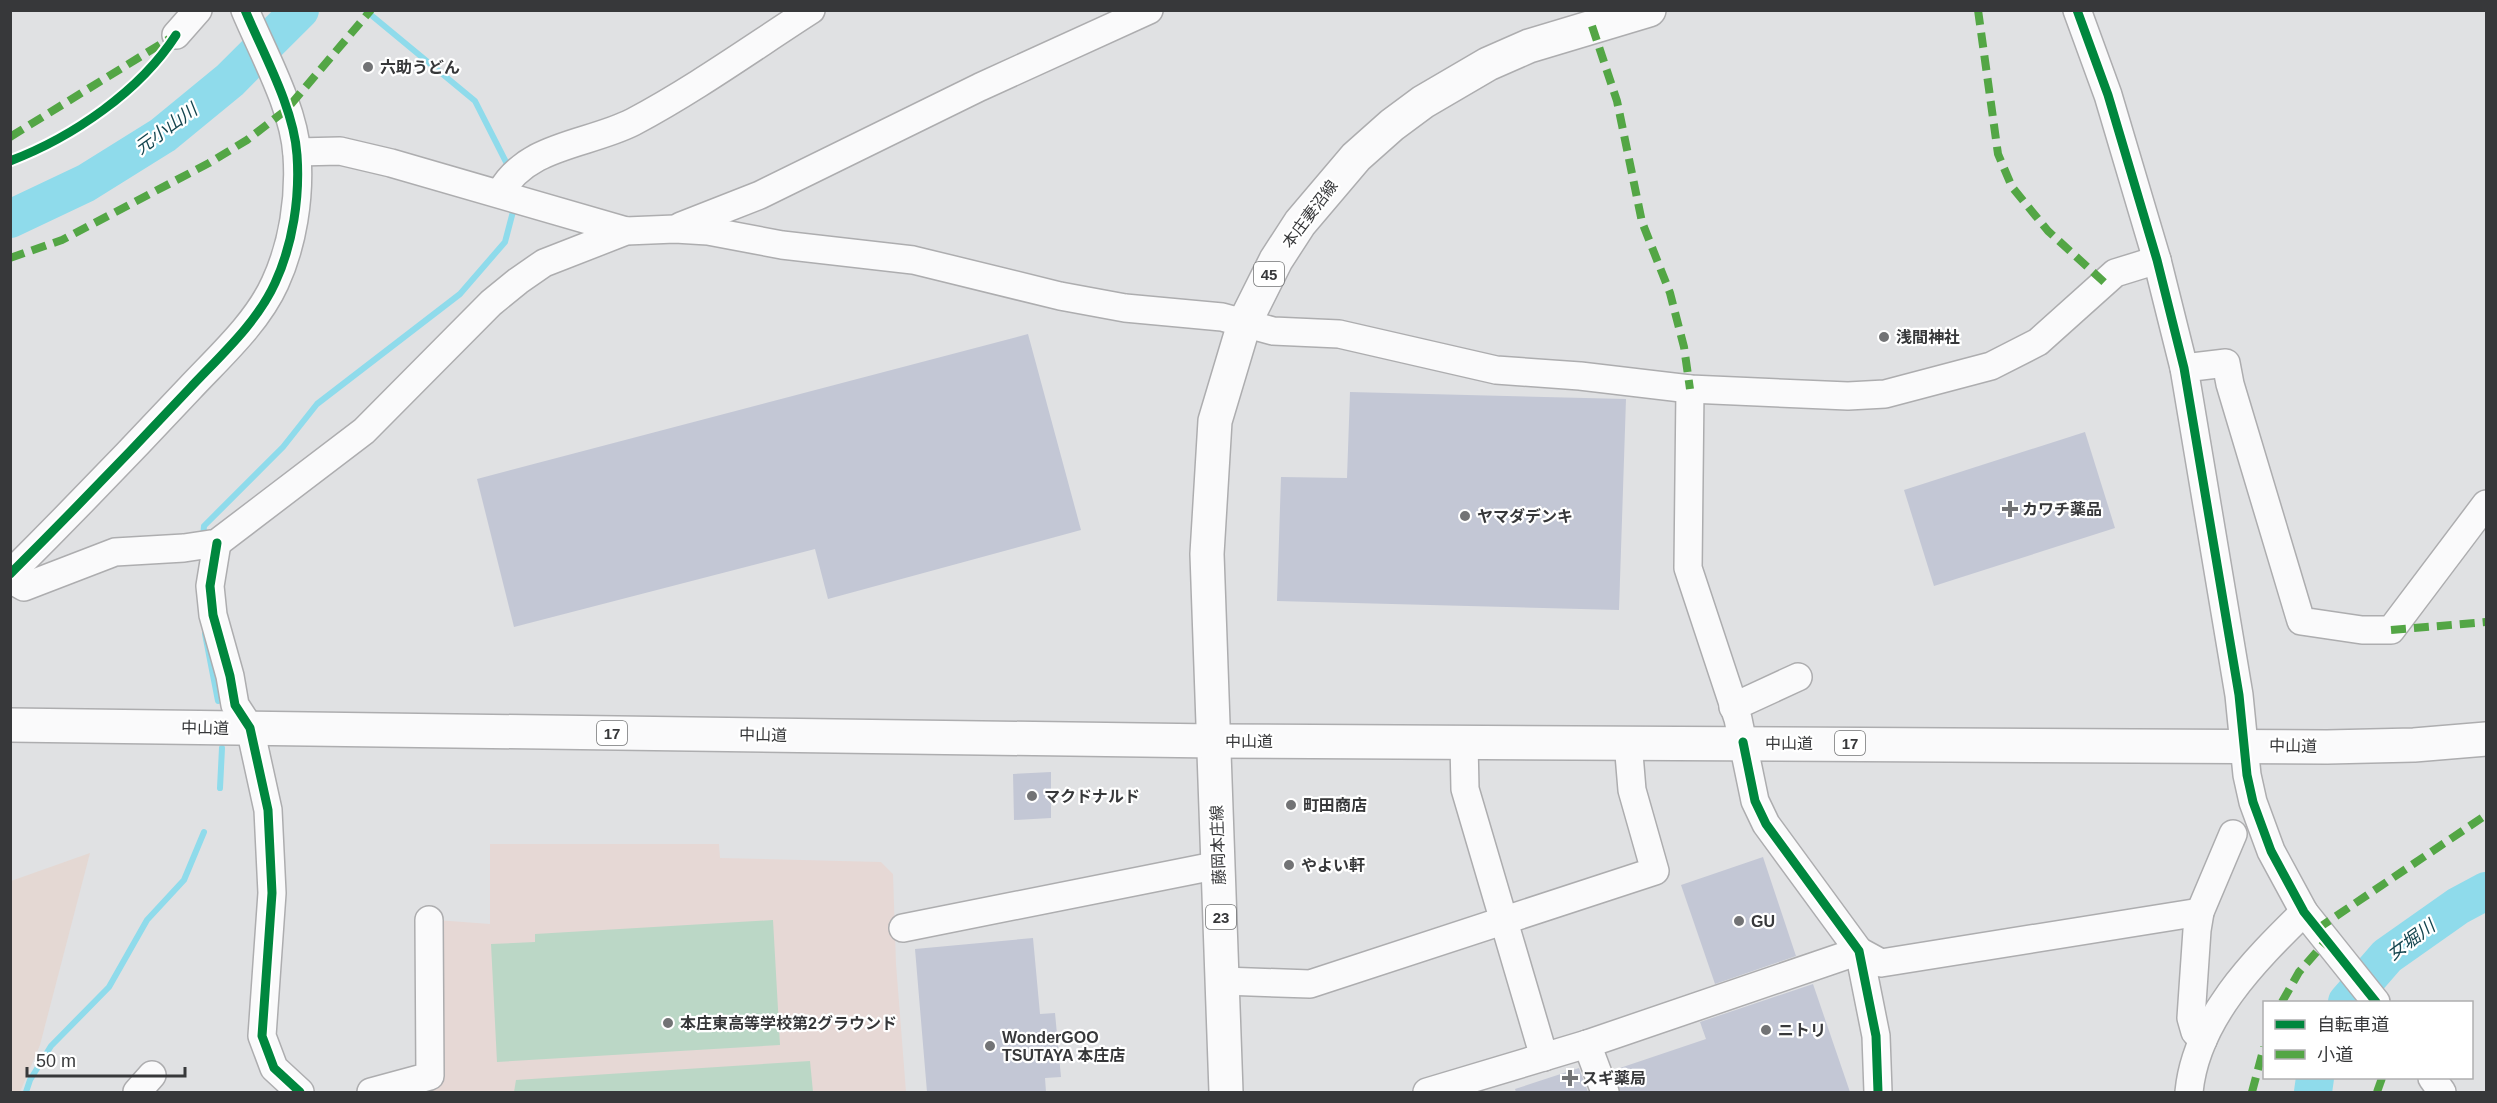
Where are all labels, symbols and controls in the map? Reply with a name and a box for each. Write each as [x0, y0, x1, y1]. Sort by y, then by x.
place label: 六助うどん [380, 59, 460, 76]
marker: 六助うどん [361, 60, 375, 74]
water label: 元小山川 [131, 99, 203, 158]
street label: 本庄妻沼線 [1279, 177, 1341, 251]
road number: 45 [1254, 262, 1284, 286]
place label: 浅間神社 [1896, 328, 1960, 346]
marker: 浅間神社 [1877, 330, 1891, 344]
place label: カワチ薬品 [2022, 501, 2102, 518]
marker: カワチ薬品 [2003, 502, 2017, 516]
place label: ヤマダデンキ [1477, 508, 1573, 525]
marker: ヤマダデンキ [1458, 509, 1472, 523]
street label: 中山道 [181, 719, 229, 737]
road number: 17 [597, 721, 627, 745]
street label: 中山道 [739, 726, 787, 744]
road number: 17 [1835, 731, 1865, 755]
street label: 中山道 [1225, 733, 1273, 750]
street label: 中山道 [1765, 735, 1813, 752]
street label: 中山道 [2269, 737, 2317, 755]
place label: マクドナルド [1044, 788, 1140, 805]
marker: マクドナルド [1025, 789, 1039, 803]
place label: 町田商店 [1303, 797, 1367, 814]
marker: 町田商店 [1284, 798, 1298, 812]
street label: 藤岡本庄線 [1208, 805, 1228, 885]
place label: やよい軒 [1301, 857, 1365, 874]
marker: やよい軒 [1282, 858, 1296, 872]
road number: 23 [1206, 905, 1236, 929]
place label: GU [1751, 913, 1775, 930]
marker: GU [1732, 914, 1746, 928]
water label: 女堀川 [2383, 915, 2440, 964]
legend [2263, 1001, 2473, 1079]
place label: 本庄東高等学校第2グラウンド [680, 1014, 897, 1032]
text: 自転車道 [2317, 1015, 2389, 1035]
marker: 本庄東高等学校第2グラウンド [661, 1016, 675, 1030]
place label: ニトリ [1778, 1022, 1826, 1039]
marker: ニトリ [1759, 1023, 1773, 1037]
place label: WonderGOO TSUTAYA 本庄店 [1002, 1029, 1125, 1064]
marker: WonderGOO TSUTAYA 本庄店 [983, 1039, 997, 1053]
scale bar [27, 1040, 184, 1078]
text: 小道 [2317, 1045, 2353, 1065]
text: 50 m [36, 1051, 76, 1071]
place label: スギ薬局 [1582, 1070, 1646, 1087]
marker: スギ薬局 [1563, 1071, 1577, 1085]

